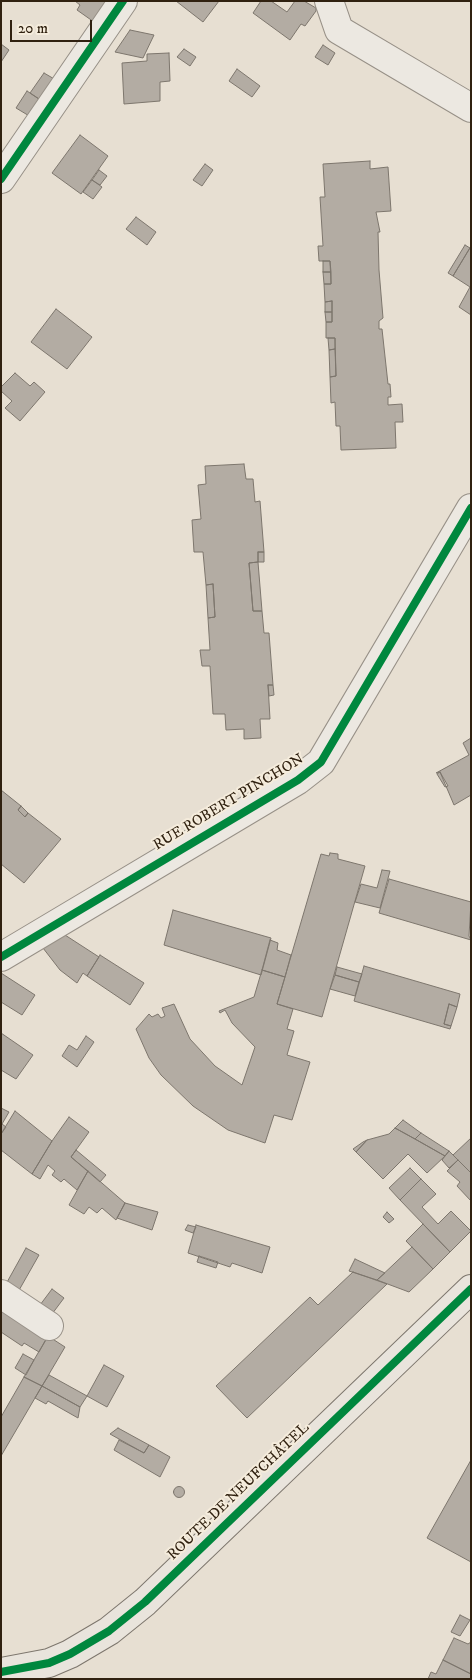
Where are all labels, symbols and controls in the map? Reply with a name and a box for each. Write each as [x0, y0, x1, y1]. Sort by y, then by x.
scale bar [12, 10, 95, 42]
text: 20 m [18, 19, 48, 38]
street label: RUE ROBERT PINCHON [150, 751, 308, 855]
street label: ROUTE DE NEUFCHÂTEL [164, 1419, 314, 1565]

